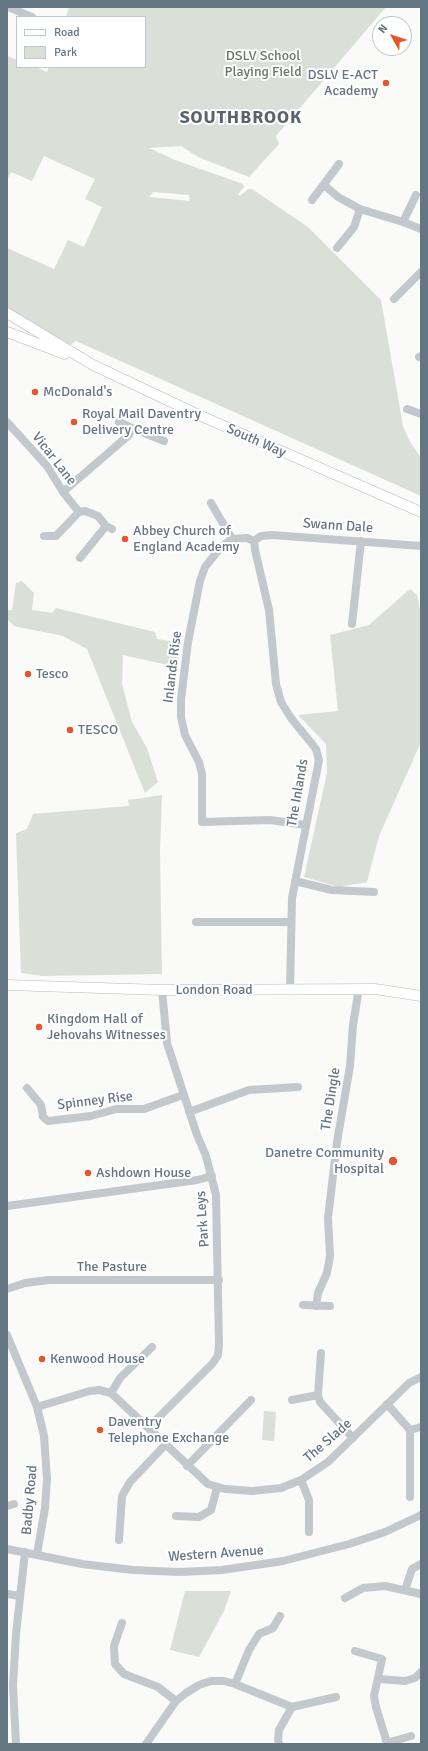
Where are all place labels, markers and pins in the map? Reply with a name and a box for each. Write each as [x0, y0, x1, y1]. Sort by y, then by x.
place label: DSLV E-ACT Academy [307, 67, 378, 100]
marker: DSLV E-ACT Academy [381, 78, 391, 88]
place label: McDonald's [43, 384, 112, 400]
marker: McDonald's [30, 387, 40, 397]
place label: Royal Mail Daventry Delivery Centre [82, 406, 201, 438]
marker: Royal Mail Daventry Delivery Centre [69, 417, 79, 427]
place label: Abbey Church of England Academy [133, 523, 239, 556]
marker: Abbey Church of England Academy [120, 534, 130, 544]
place label: Tesco [36, 666, 69, 682]
marker: Tesco [23, 669, 33, 679]
place label: TESCO [78, 722, 118, 738]
marker: TESCO [65, 725, 75, 735]
place label: Kingdom Hall of Jehovahs Witnesses [47, 1011, 166, 1044]
marker: Kingdom Hall of Jehovahs Witnesses [34, 1022, 44, 1032]
place label: Danetre Community Hospital [265, 1145, 384, 1178]
marker: Danetre Community Hospital [387, 1155, 399, 1167]
place label: Ashdown House [96, 1165, 191, 1181]
marker: Ashdown House [83, 1168, 93, 1178]
place label: Kenwood House [50, 1351, 145, 1367]
marker: Kenwood House [37, 1354, 47, 1364]
place label: Daventry Telephone Exchange [108, 1414, 229, 1446]
marker: Daventry Telephone Exchange [95, 1425, 105, 1435]

